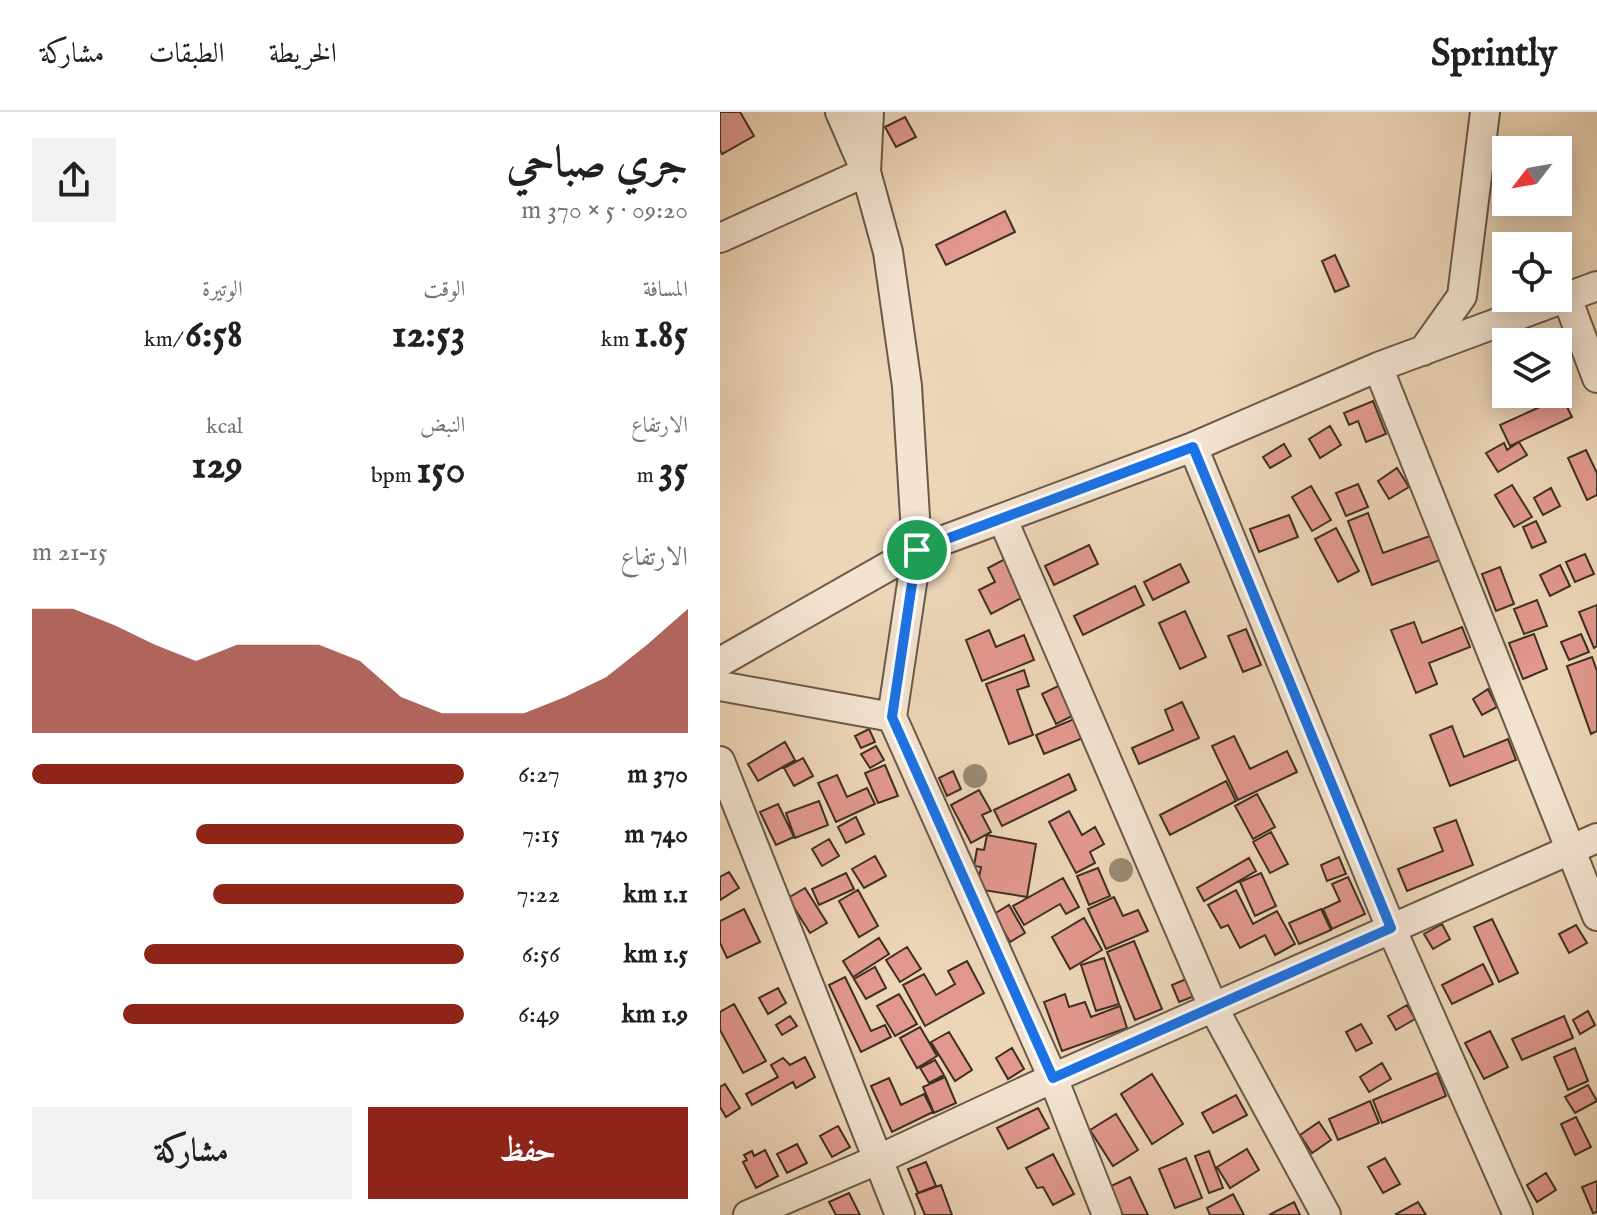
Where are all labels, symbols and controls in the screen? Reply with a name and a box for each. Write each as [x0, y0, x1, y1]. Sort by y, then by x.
text: Sprintly [1431, 31, 1557, 79]
text: مشاركة [40, 37, 104, 72]
text: الطبقات [148, 37, 225, 72]
text: الخريطة [269, 37, 337, 72]
text: جري صباحي [507, 136, 688, 192]
north arrow [1492, 136, 1572, 216]
map controls [1492, 136, 1572, 408]
button: share [32, 138, 116, 222]
text: 09:20 · 5 × 370 m [521, 194, 688, 227]
button: locate [1492, 232, 1572, 312]
text: الوتيرة [202, 276, 243, 304]
text: الوقت [423, 276, 465, 304]
text: المسافة [643, 276, 688, 304]
text: 6:58 [185, 310, 243, 361]
text: 12:53 [392, 310, 465, 361]
text: 1.85 [634, 310, 688, 361]
text: /km [144, 326, 185, 354]
text: km [601, 326, 634, 354]
button: layers [1492, 328, 1572, 408]
text: النبض [420, 412, 465, 440]
text: الارتفاع [631, 412, 688, 440]
text: kcal [206, 413, 243, 441]
text: 129 [192, 441, 243, 492]
text: 150 [416, 446, 465, 497]
text: 35 [659, 446, 688, 497]
text: bpm [371, 462, 416, 490]
text: m [637, 462, 659, 490]
pin [883, 516, 951, 584]
icon: arrive [895, 528, 939, 572]
text: 15–21 m [32, 536, 107, 569]
text: الارتفاع [621, 541, 688, 574]
text: 6:27 [518, 758, 560, 791]
text: 370 m [628, 758, 688, 791]
text: 7:15 [522, 818, 560, 851]
text: 740 m [625, 818, 688, 851]
text: 7:22 [517, 878, 560, 911]
text: 1.1 km [623, 878, 688, 911]
text: 6:56 [522, 938, 560, 971]
text: 1.5 km [624, 938, 688, 971]
text: 6:49 [518, 998, 560, 1031]
text: 1.9 km [622, 998, 688, 1031]
button: مشاركة [32, 1107, 352, 1199]
button: حفظ [368, 1107, 688, 1199]

